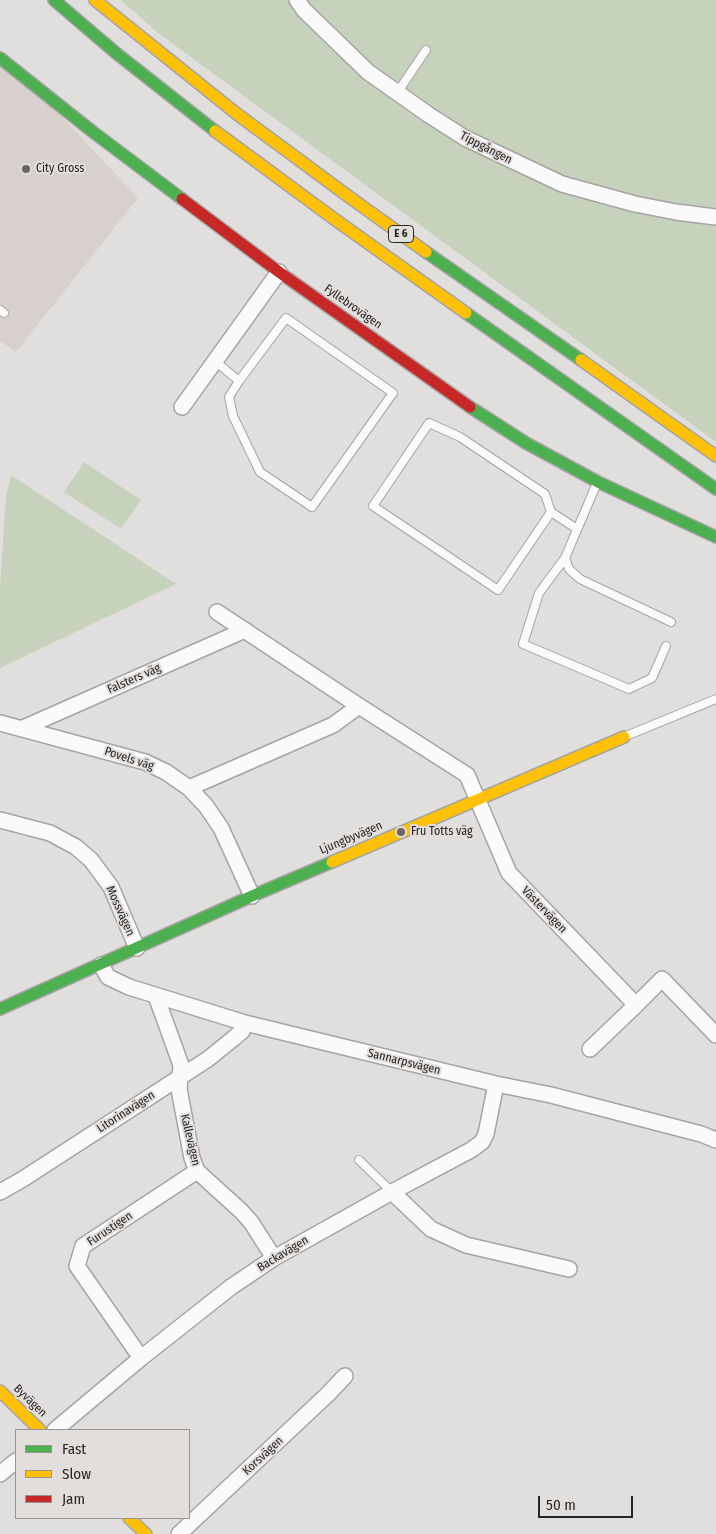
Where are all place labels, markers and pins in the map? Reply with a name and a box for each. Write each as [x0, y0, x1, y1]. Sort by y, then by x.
place label: City Gross [36, 162, 84, 176]
marker: City Gross [20, 163, 32, 175]
place label: Fru Totts väg [411, 825, 473, 839]
marker: Fru Totts väg [395, 826, 407, 838]

